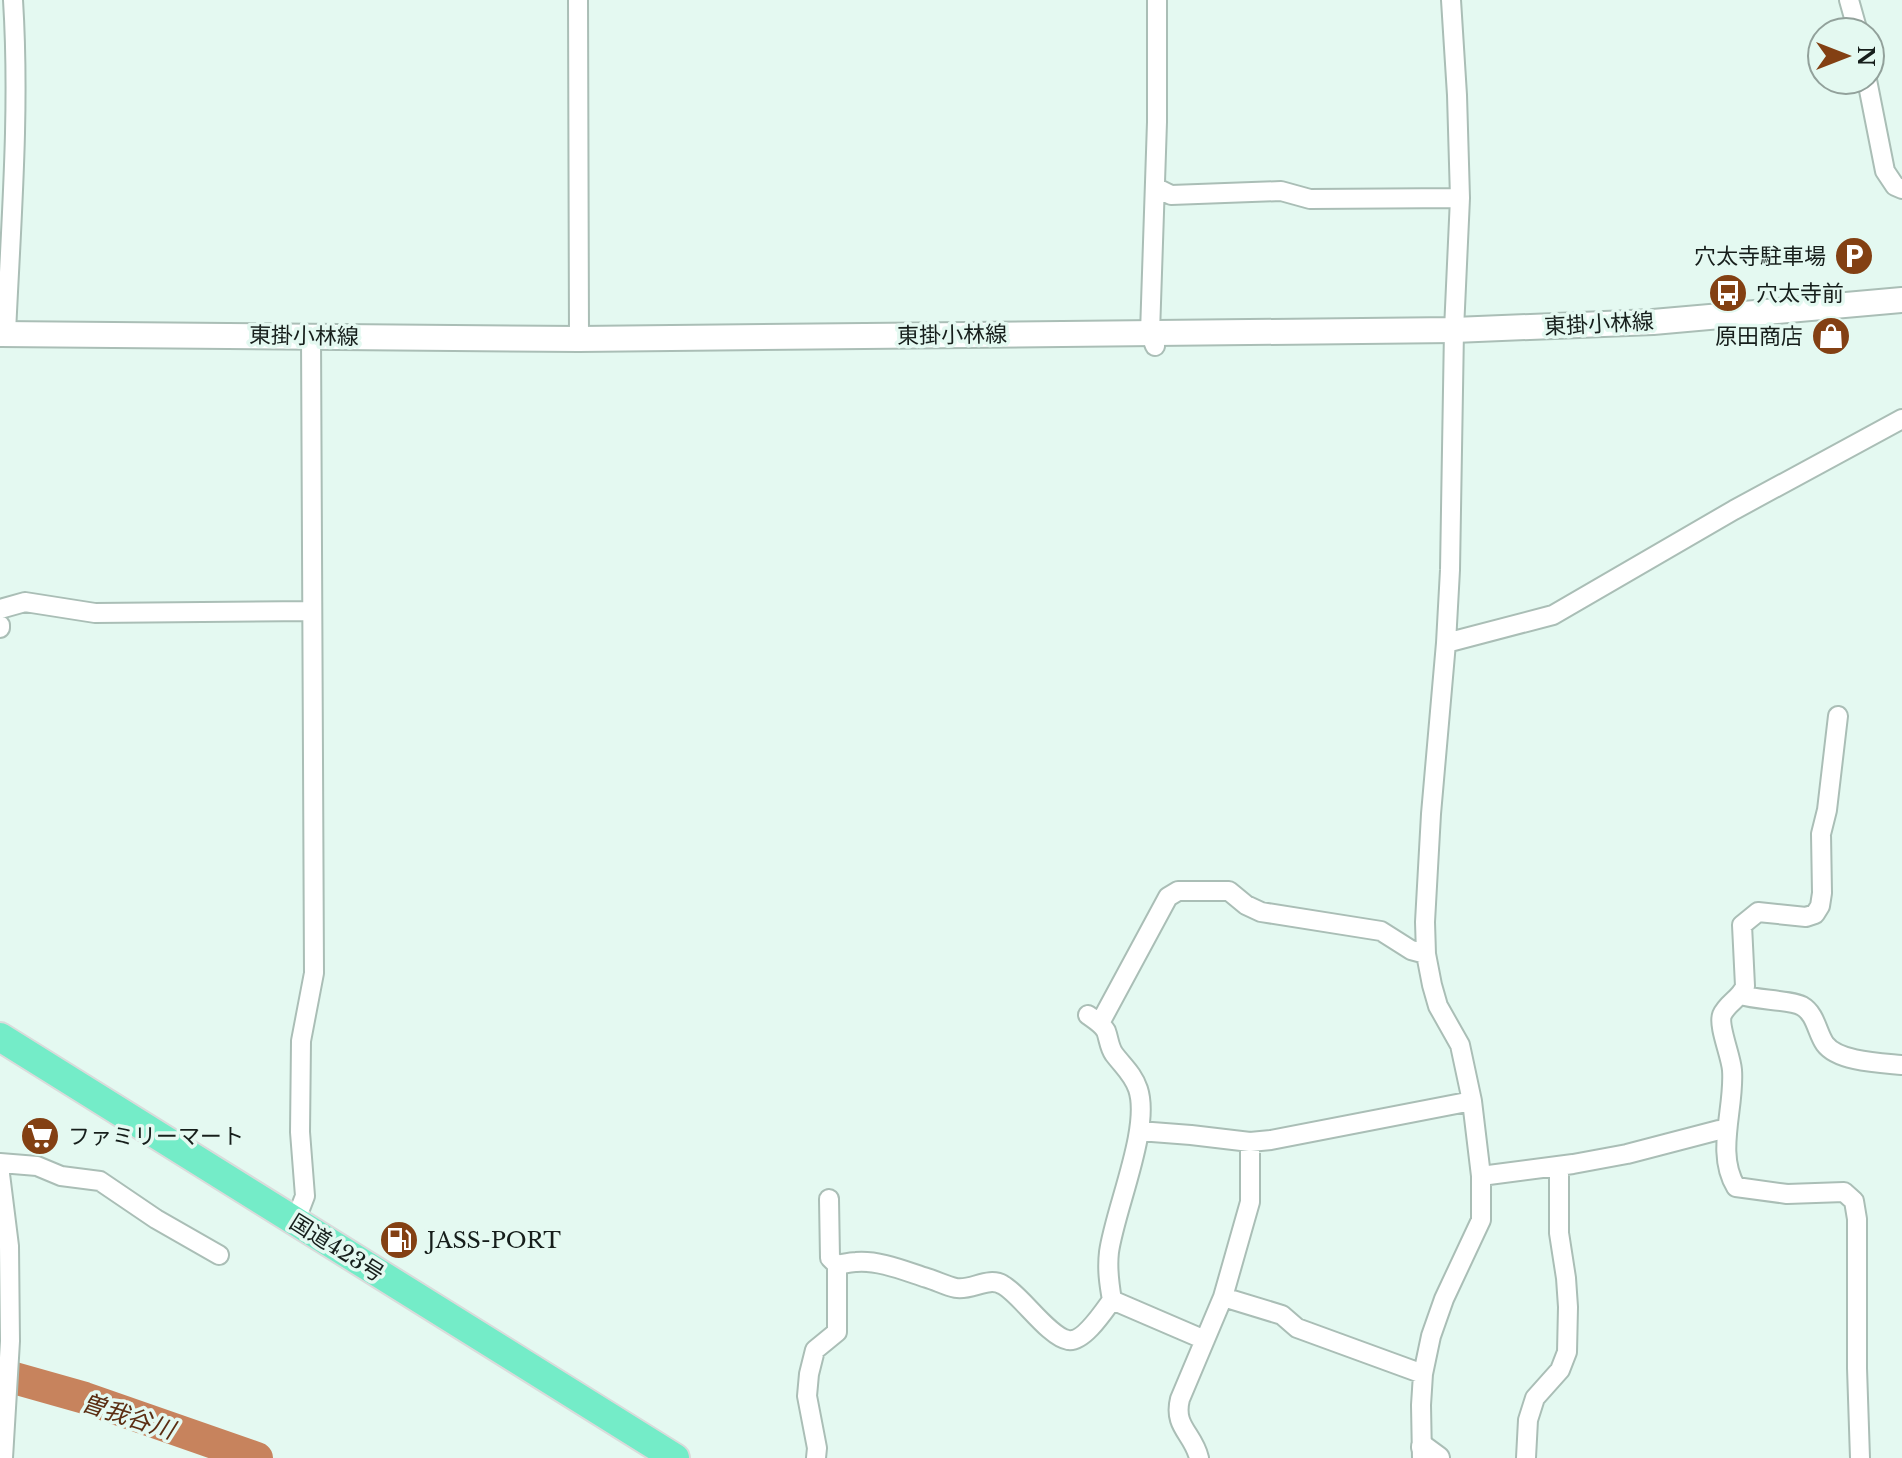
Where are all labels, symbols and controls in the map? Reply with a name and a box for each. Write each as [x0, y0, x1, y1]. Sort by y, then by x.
north arrow [1806, 16, 1886, 96]
text: N [1852, 46, 1879, 67]
parking icon: 穴太寺駐車場 [1833, 235, 1875, 277]
place label: 穴太寺駐車場 [1694, 243, 1826, 270]
bus stop icon: 穴太寺前 [1707, 272, 1749, 314]
place label: 穴太寺前 [1756, 280, 1844, 307]
street label: 東掛小林線 [1543, 308, 1655, 340]
shop icon: 原田商店 [1810, 315, 1852, 357]
street label: 東掛小林線 [897, 321, 1007, 349]
street label: 東掛小林線 [249, 322, 359, 350]
place label: 原田商店 [1715, 323, 1803, 350]
supermarket icon: ファミリーマート [19, 1115, 61, 1157]
place label: ファミリーマート [68, 1123, 244, 1150]
street label: 国道423号 [285, 1208, 389, 1288]
fuel station icon: JASS-PORT [378, 1219, 420, 1261]
place label: JASS-PORT [424, 1227, 561, 1254]
water label: 曽我谷川 [78, 1387, 181, 1446]

